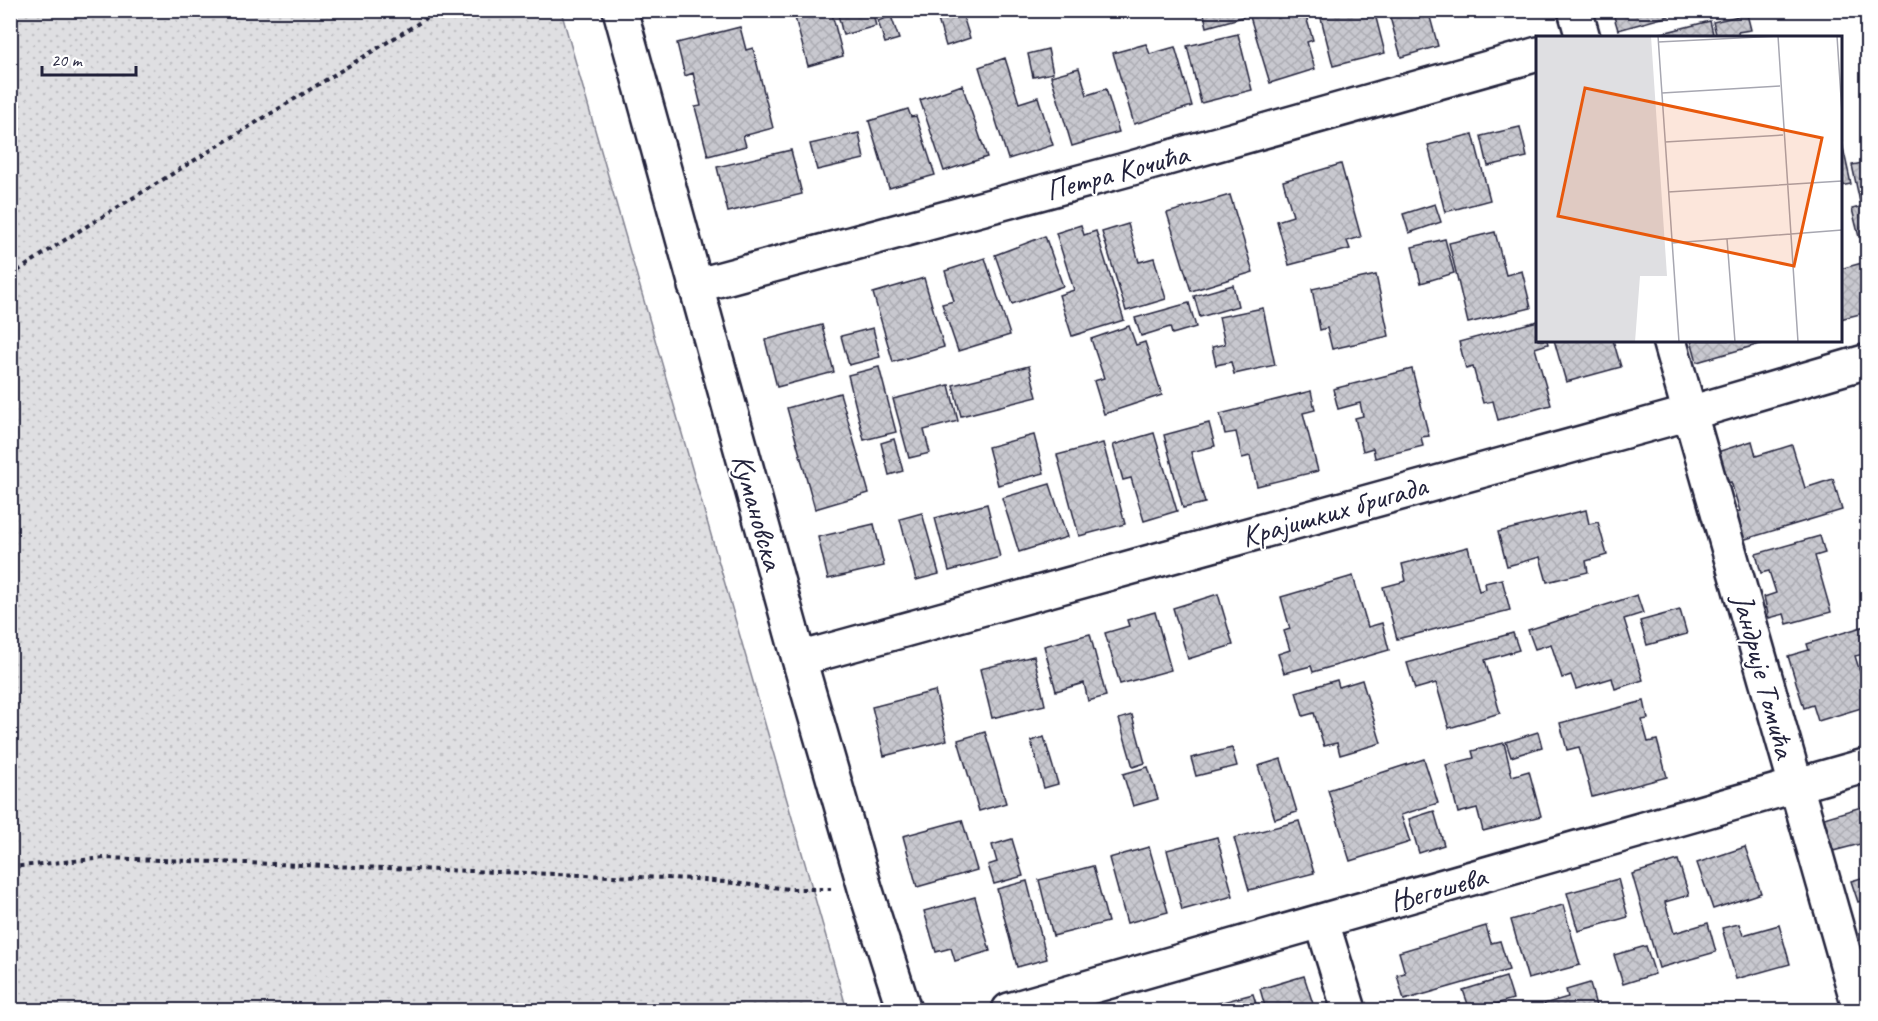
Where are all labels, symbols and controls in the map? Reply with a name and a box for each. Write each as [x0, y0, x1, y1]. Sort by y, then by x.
inset map [1536, 36, 1842, 342]
scale bar [42, 39, 136, 77]
text: 20 m [51, 49, 84, 71]
street label: Петра Кочића [1042, 134, 1194, 209]
street label: Кумановска [723, 450, 793, 576]
street label: Крајишких бригада [1237, 466, 1433, 556]
street label: Јандрије Томића [1723, 588, 1805, 764]
street label: Његошева [1385, 857, 1493, 921]

